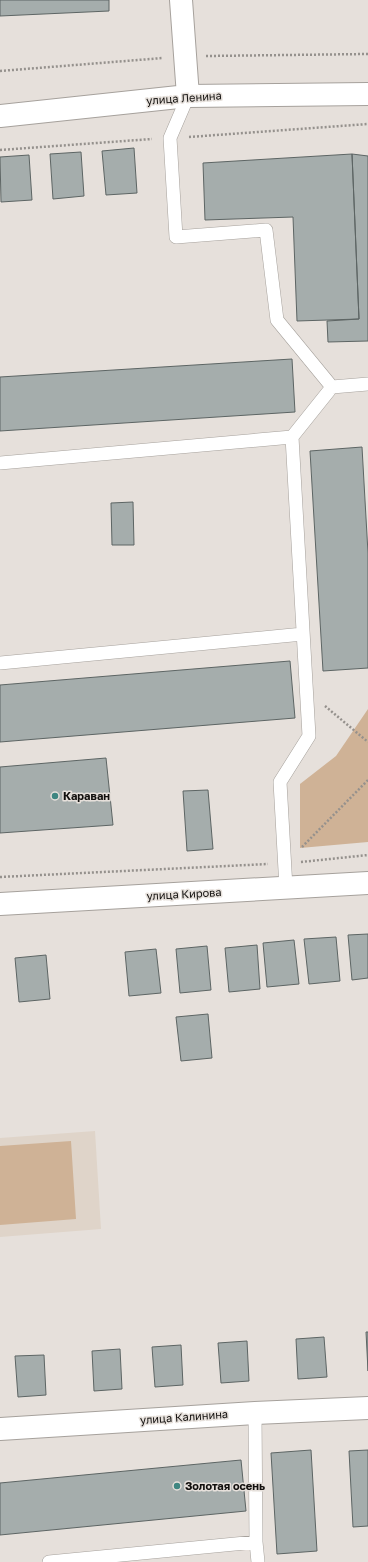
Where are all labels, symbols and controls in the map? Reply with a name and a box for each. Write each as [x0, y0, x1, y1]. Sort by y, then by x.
street label: улица Ленина [146, 88, 222, 107]
place label: Караван [63, 789, 110, 802]
marker: Караван [50, 791, 60, 801]
street label: улица Кирова [146, 885, 222, 902]
street label: улица Калинина [139, 1407, 228, 1426]
place label: Золотая осень [185, 1479, 265, 1492]
marker: Золотая осень [172, 1481, 182, 1491]

